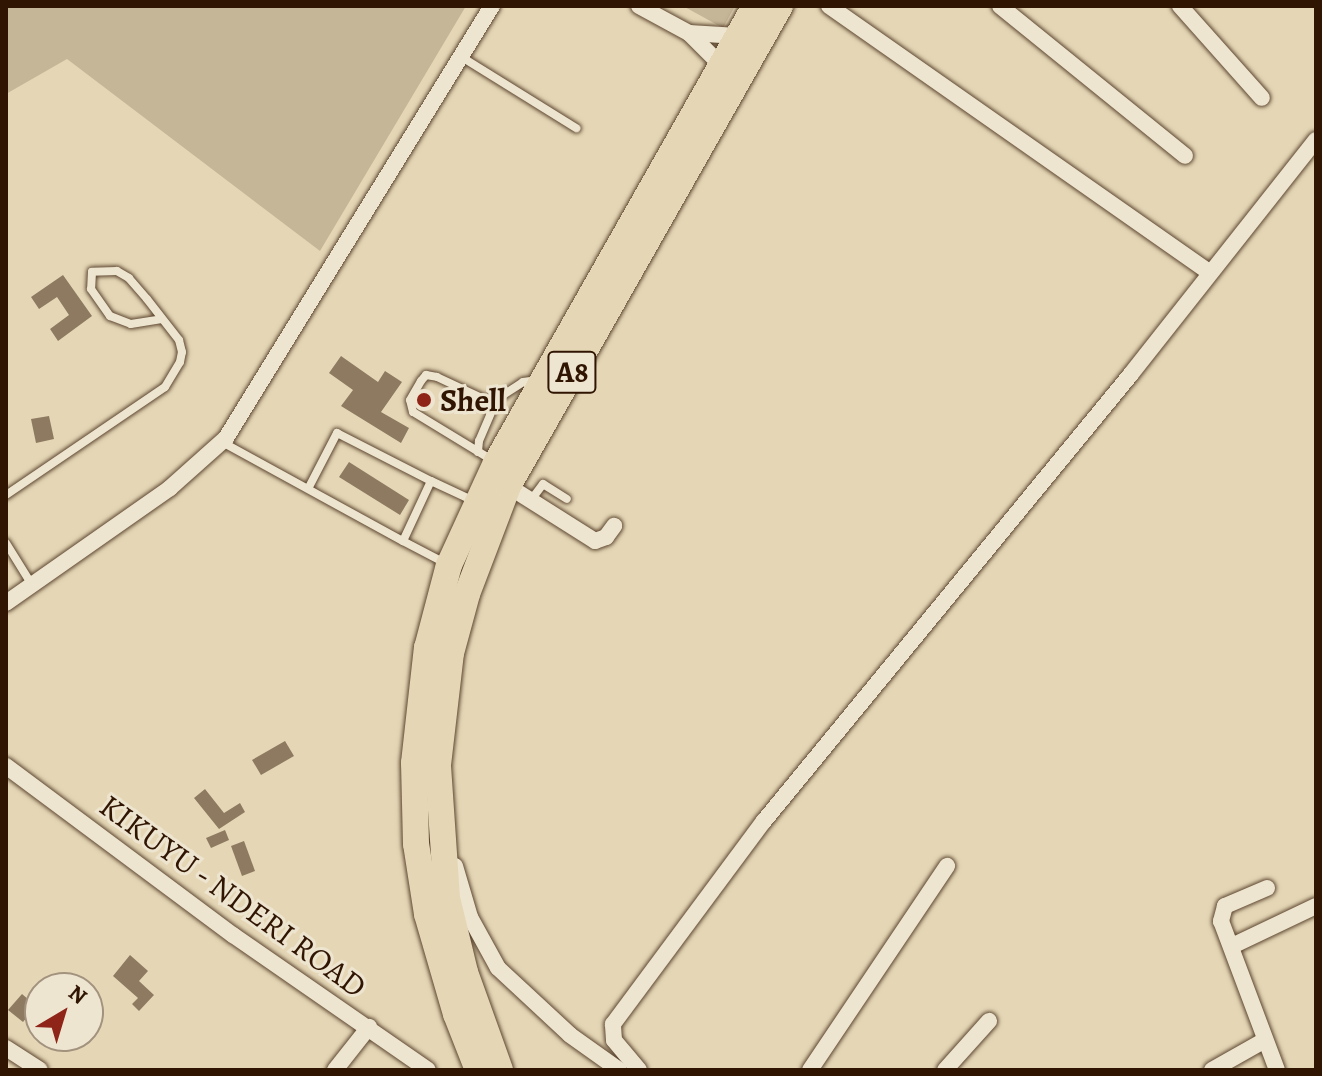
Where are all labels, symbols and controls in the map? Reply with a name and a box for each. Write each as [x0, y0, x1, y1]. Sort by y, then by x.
road number: A8 [546, 346, 598, 398]
place label: Shell [440, 381, 506, 419]
marker: Shell [415, 391, 433, 409]
street label: KIKUYU - NDERI ROAD [92, 786, 374, 1006]
north arrow [24, 972, 104, 1052]
text: N [62, 978, 93, 1011]

